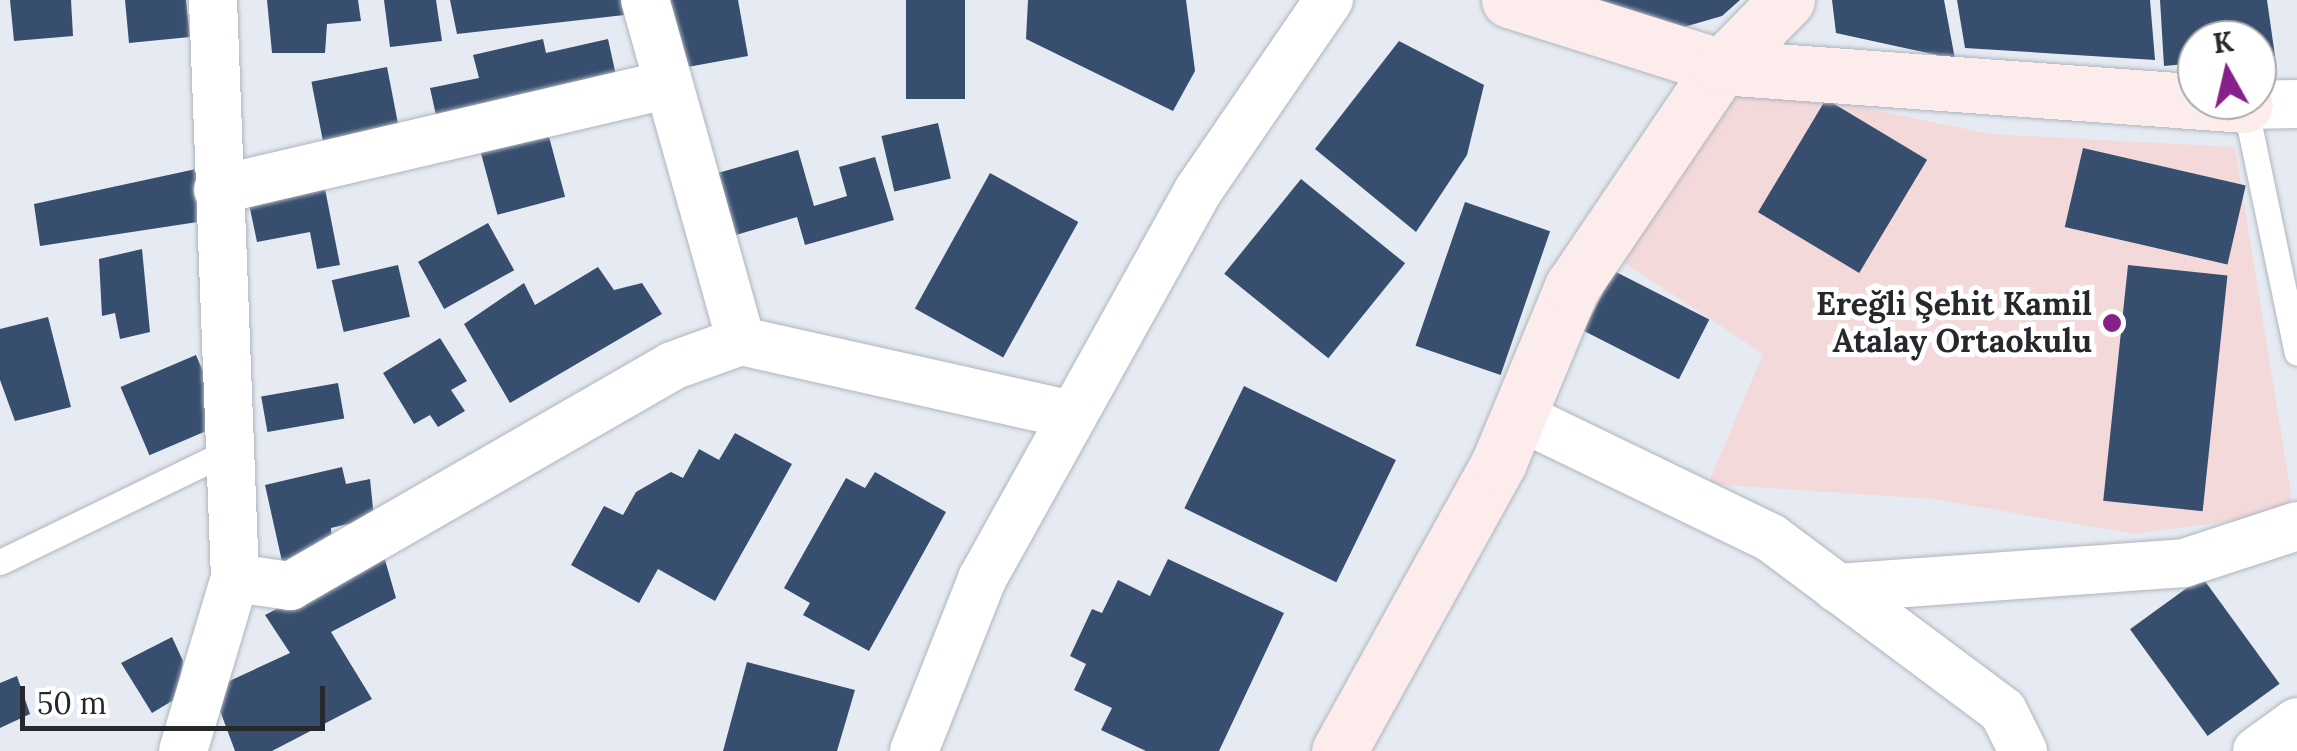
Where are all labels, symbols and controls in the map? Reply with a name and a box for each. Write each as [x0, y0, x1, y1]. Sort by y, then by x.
north arrow [2177, 20, 2277, 120]
text: K [2211, 23, 2235, 61]
place label: Ereğli Şehit Kamil Atalay Ortaokulu [1816, 286, 2092, 361]
marker: Ereğli Şehit Kamil Atalay Ortaokulu [2101, 312, 2123, 334]
scale bar [25, 666, 330, 728]
text: 50 m [37, 684, 107, 722]

